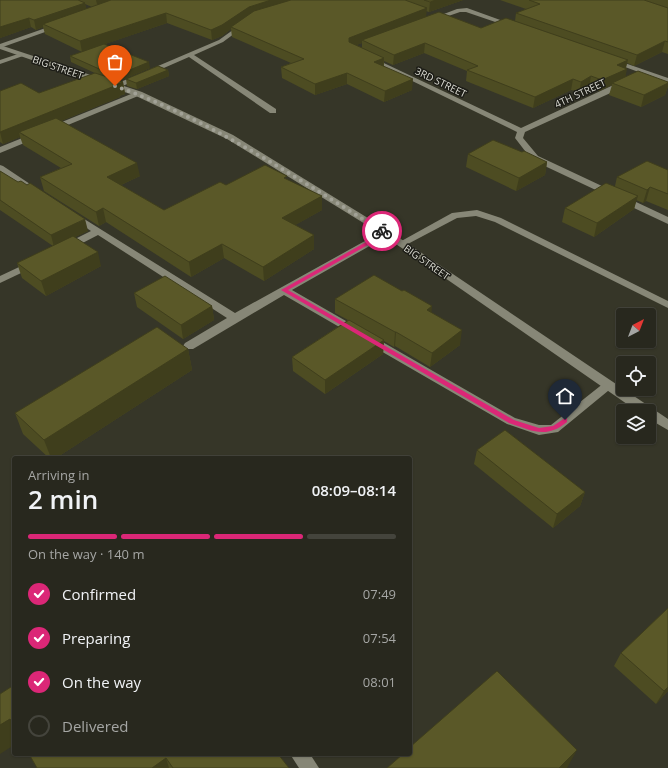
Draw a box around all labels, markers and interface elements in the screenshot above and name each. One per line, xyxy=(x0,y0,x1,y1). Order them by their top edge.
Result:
pin xyxy=(98,45,132,86)
icon: bag xyxy=(104,51,126,73)
street label: BIG STREET xyxy=(31,52,86,82)
street label: 3RD STREET xyxy=(413,64,469,101)
street label: 4TH STREET xyxy=(552,75,608,111)
courier xyxy=(362,211,402,251)
icon: bike xyxy=(371,220,393,242)
street label: BIG STREET xyxy=(401,241,453,283)
north arrow xyxy=(616,308,656,348)
map controls xyxy=(616,308,656,444)
button: locate xyxy=(616,356,656,396)
pin xyxy=(548,379,582,420)
icon: home xyxy=(554,385,576,407)
button: layers xyxy=(616,404,656,444)
text: Arriving in xyxy=(28,466,90,484)
text: 08:09–08:14 xyxy=(312,480,396,500)
text: 2 min xyxy=(28,481,98,517)
text: On the way · 140 m xyxy=(28,545,144,563)
icon: check xyxy=(28,583,50,605)
text: Confirmed xyxy=(62,584,136,604)
text: 07:49 xyxy=(363,585,396,603)
icon: check xyxy=(28,627,50,649)
text: Preparing xyxy=(62,628,130,648)
text: 07:54 xyxy=(363,629,396,647)
icon: check xyxy=(28,671,50,693)
text: On the way xyxy=(62,672,141,692)
text: 08:01 xyxy=(363,673,396,691)
text: Delivered xyxy=(62,716,129,736)

